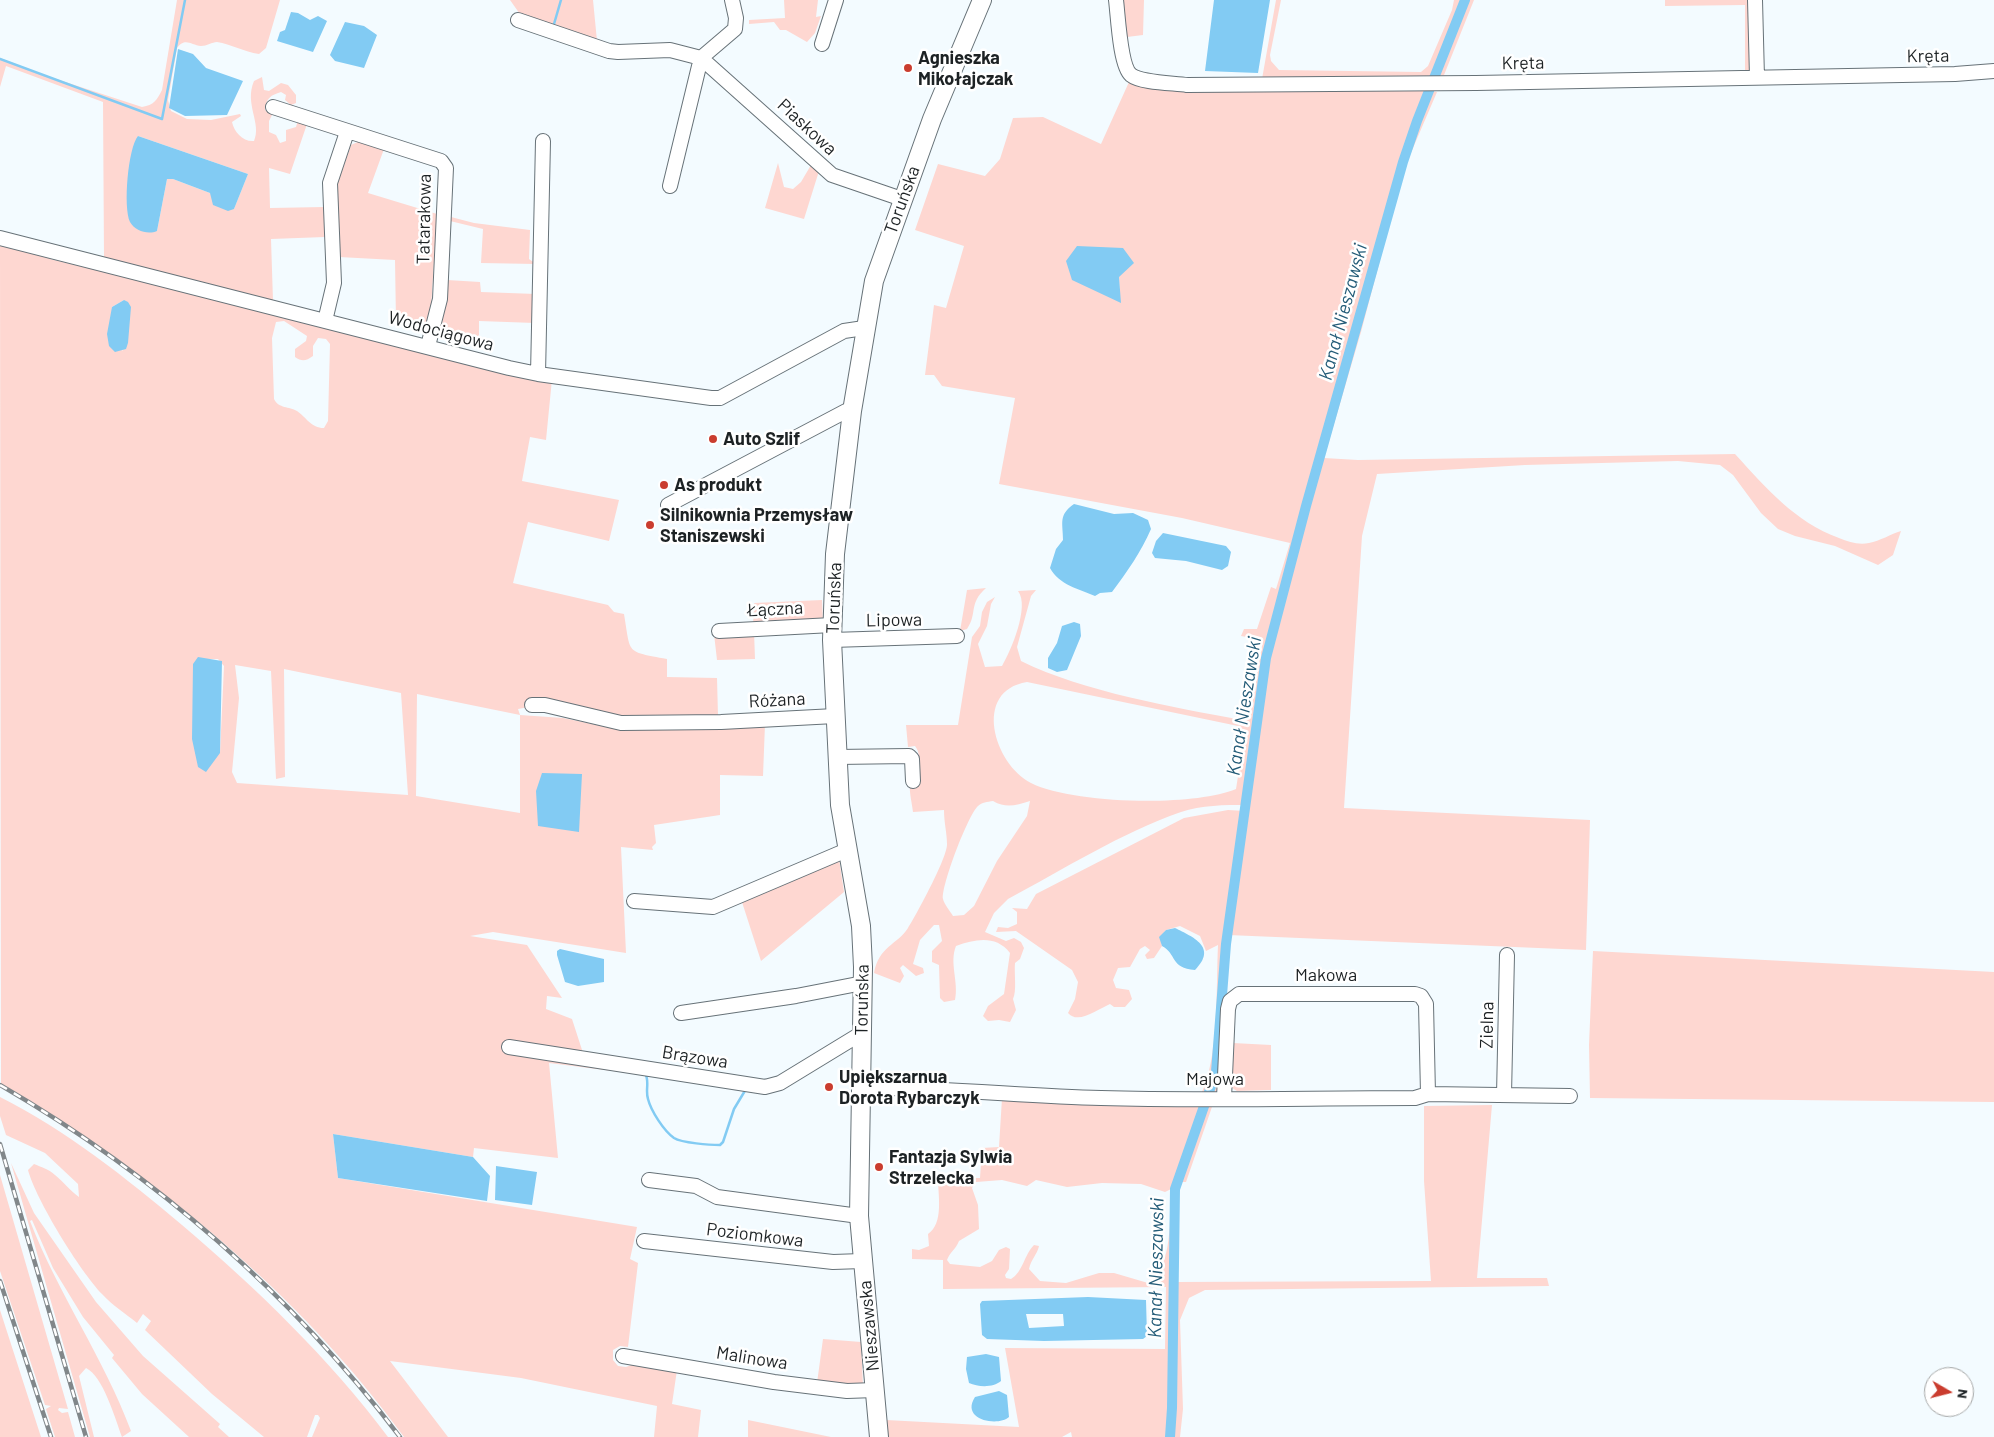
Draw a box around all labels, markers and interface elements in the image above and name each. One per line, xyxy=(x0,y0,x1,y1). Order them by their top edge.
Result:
street label: Kręta xyxy=(1906,45,1950,67)
place label: Agnieszka Mikołajczak xyxy=(918,47,1013,90)
street label: Kręta xyxy=(1501,52,1545,74)
marker: Agnieszka Mikołajczak xyxy=(902,62,914,74)
street label: Piaskowa xyxy=(773,94,841,160)
street label: Toruńska xyxy=(880,163,924,237)
street label: Tatarakowa xyxy=(412,173,436,265)
water label: Kanał Nieszawski xyxy=(1314,241,1372,383)
street label: Wodociągowa xyxy=(386,307,496,355)
place label: Auto Szlif xyxy=(723,428,800,450)
marker: Auto Szlif xyxy=(707,433,719,445)
place label: As produkt xyxy=(674,474,762,496)
marker: As produkt xyxy=(658,479,670,491)
place label: Silnikownia Przemysław Staniszewski xyxy=(660,504,853,546)
marker: Silnikownia Przemysław Staniszewski xyxy=(644,519,656,531)
street label: Toruńska xyxy=(822,562,846,634)
street label: Łączna xyxy=(746,597,804,621)
street label: Lipowa xyxy=(866,609,922,631)
water label: Kanał Nieszawski xyxy=(1222,635,1266,777)
street label: Różana xyxy=(748,688,806,712)
street label: Toruńska xyxy=(851,964,873,1036)
street label: Makowa xyxy=(1295,964,1357,986)
street label: Zielna xyxy=(1476,1001,1498,1049)
street label: Brązowa xyxy=(661,1041,729,1073)
place label: Upiększarnua Dorota Rybarczyk xyxy=(839,1066,980,1108)
street label: Majowa xyxy=(1186,1068,1244,1090)
marker: Upiększarnua Dorota Rybarczyk xyxy=(823,1081,835,1093)
place label: Fantazja Sylwia Strzelecka xyxy=(889,1146,1012,1188)
marker: Fantazja Sylwia Strzelecka xyxy=(873,1161,885,1173)
water label: Kanał Nieszawski xyxy=(1143,1198,1169,1338)
street label: Poziomkowa xyxy=(705,1218,805,1252)
street label: Nieszawska xyxy=(854,1280,884,1372)
street label: Malinowa xyxy=(715,1342,789,1374)
north arrow xyxy=(1924,1367,1974,1417)
text: N xyxy=(1954,1388,1972,1400)

